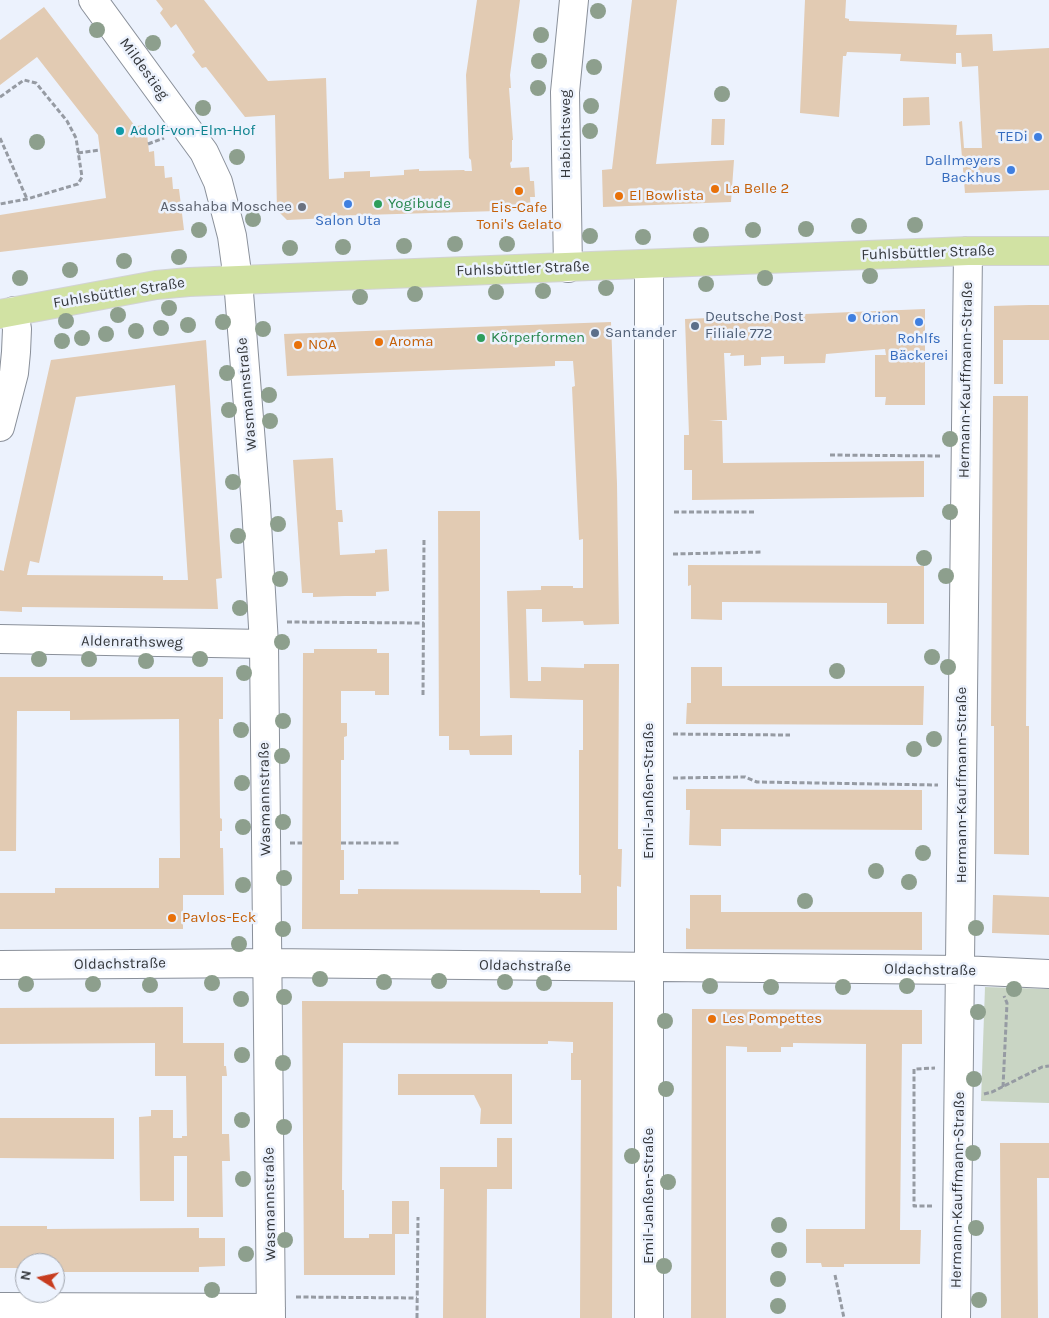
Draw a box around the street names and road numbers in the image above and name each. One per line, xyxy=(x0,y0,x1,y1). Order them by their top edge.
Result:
street label: Mildestieg xyxy=(116,35,172,103)
street label: Habichtsweg xyxy=(557,90,575,178)
street label: Fuhlsbüttler Straße xyxy=(861,242,995,264)
street label: Fuhlsbüttler Straße xyxy=(456,258,590,280)
street label: Fuhlsbüttler Straße xyxy=(52,274,186,312)
street label: Hermann-Kauffmann-Straße xyxy=(955,282,977,478)
street label: Wasmannstraße xyxy=(233,337,261,451)
street label: Aldenrathsweg xyxy=(81,632,183,652)
street label: Hermann-Kauffmann-Straße xyxy=(953,687,971,883)
street label: Emil-Janßen-Straße xyxy=(640,723,658,859)
street label: Wasmannstraße xyxy=(255,742,275,856)
street label: Oldachstraße xyxy=(74,954,166,974)
street label: Oldachstraße xyxy=(479,956,571,976)
street label: Oldachstraße xyxy=(884,960,976,980)
street label: Hermann-Kauffmann-Straße xyxy=(947,1092,969,1288)
street label: Emil-Janßen-Straße xyxy=(640,1128,658,1264)
street label: Wasmannstraße xyxy=(260,1147,280,1261)

